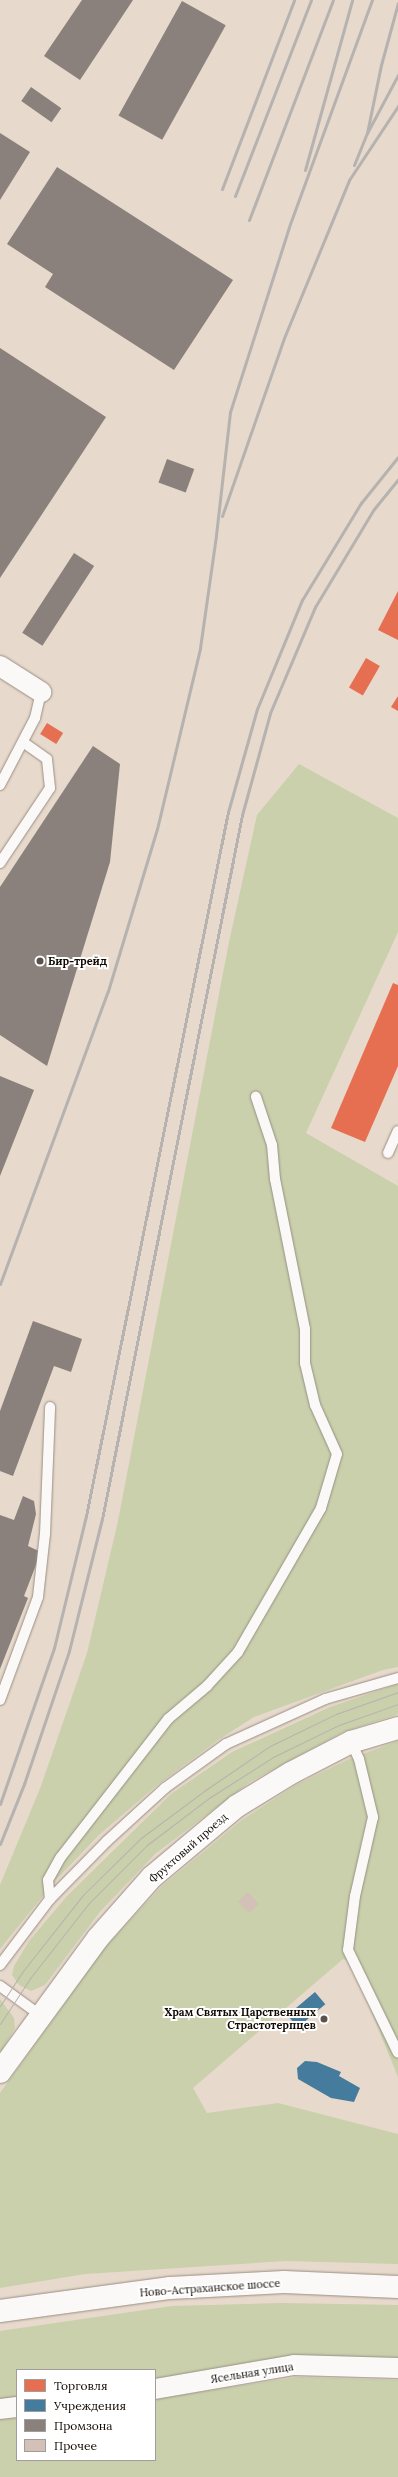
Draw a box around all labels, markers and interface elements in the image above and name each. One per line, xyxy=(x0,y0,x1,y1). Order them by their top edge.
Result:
place label: Бир-трейд xyxy=(48,954,107,968)
marker: Бир-трейд xyxy=(35,956,45,966)
street label: Фруктовый проезд xyxy=(146,1810,230,1886)
place label: Храм Святых Царственных Страстотерпцев xyxy=(165,2006,316,2032)
marker: Храм Святых Царственных Страстотерпцев xyxy=(319,2014,329,2024)
street label: Ново-Астраханское шоссе xyxy=(139,2276,281,2300)
street label: Ясельная улица xyxy=(209,2360,295,2386)
legend xyxy=(16,2369,156,2461)
text: Торговля xyxy=(54,2378,107,2393)
text: Учреждения xyxy=(54,2398,126,2413)
text: Промзона xyxy=(54,2418,112,2433)
text: Прочее xyxy=(54,2438,97,2453)

